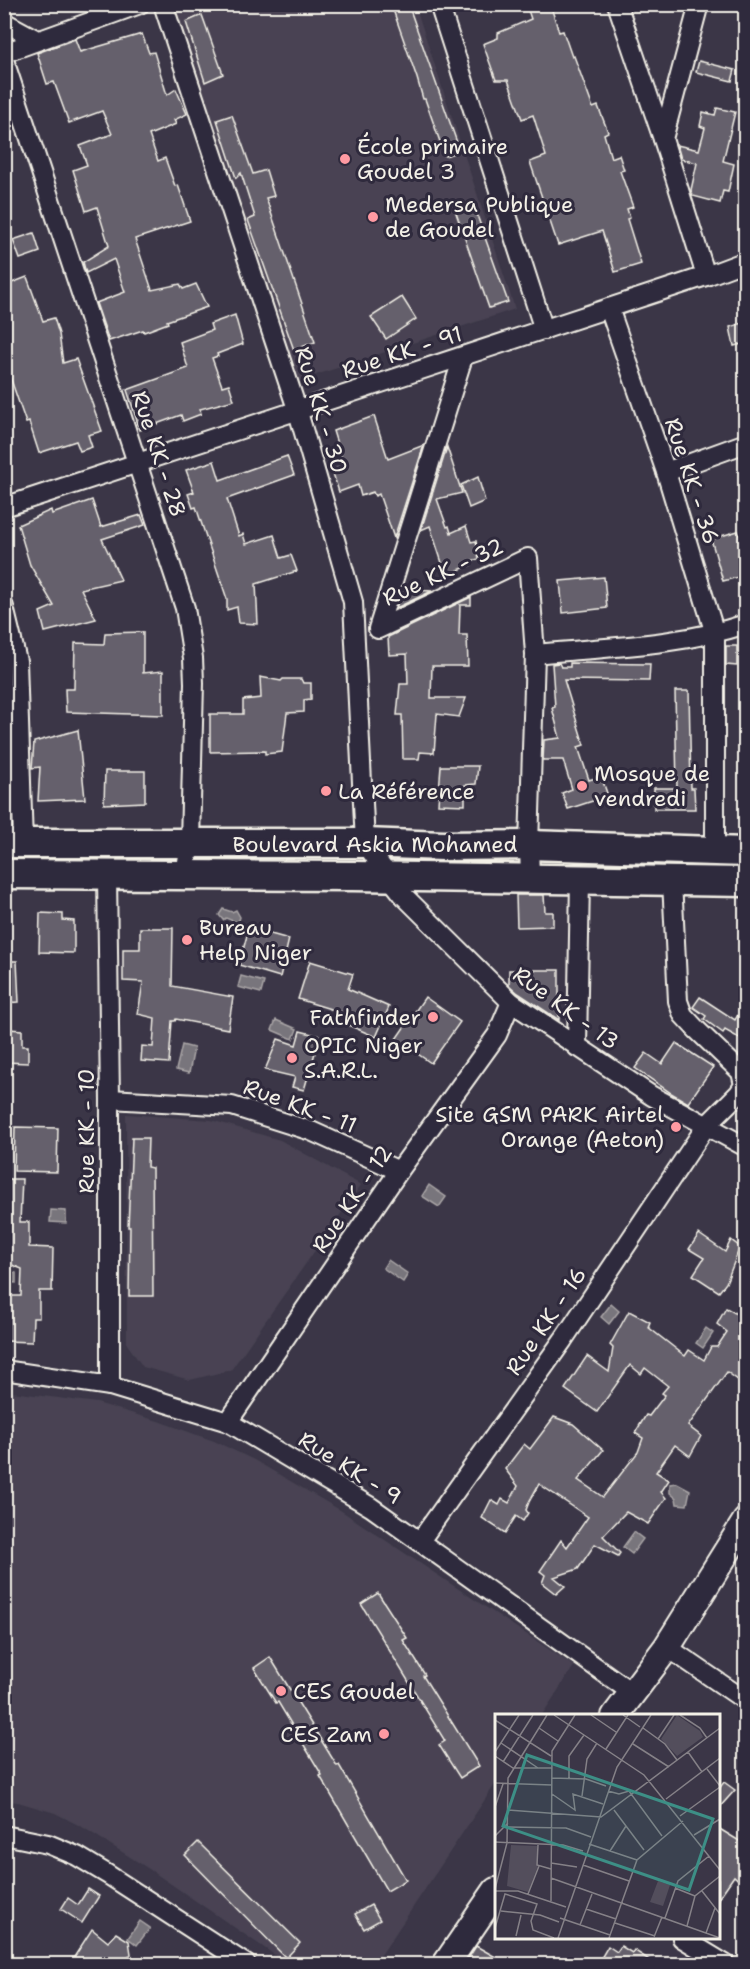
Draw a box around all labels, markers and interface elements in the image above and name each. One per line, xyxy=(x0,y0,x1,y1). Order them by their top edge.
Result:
place label: École primaire Goudel 3 xyxy=(357,132,508,186)
marker: École primaire Goudel 3 xyxy=(338,152,352,166)
place label: Medersa Publique de Goudel xyxy=(385,190,573,244)
marker: Medersa Publique de Goudel xyxy=(366,210,380,224)
street label: Rue KK - 91 xyxy=(338,319,466,385)
street label: Rue KK - 30 xyxy=(288,343,354,477)
street label: Rue KK - 28 xyxy=(125,387,193,521)
street label: Rue KK - 36 xyxy=(658,414,726,548)
street label: Rue KK - 32 xyxy=(378,531,508,613)
place label: Mosque de vendredi xyxy=(594,759,710,813)
place label: La Référence xyxy=(338,777,475,806)
marker: Mosque de vendredi xyxy=(575,779,589,793)
marker: La Référence xyxy=(319,784,333,798)
street label: Boulevard Askia Mohamed xyxy=(232,830,518,859)
place label: Bureau Help Niger xyxy=(199,913,312,967)
marker: Bureau Help Niger xyxy=(180,933,194,947)
street label: Rue KK - 13 xyxy=(507,960,625,1056)
place label: Fathfinder xyxy=(310,1003,421,1032)
marker: Fathfinder xyxy=(426,1010,440,1024)
place label: OPIC Niger S.A.R.L. xyxy=(304,1031,423,1085)
marker: OPIC Niger S.A.R.L. xyxy=(285,1051,299,1065)
street label: Rue KK - 10 xyxy=(72,1069,101,1193)
street label: Rue KK - 11 xyxy=(239,1072,361,1140)
place label: Site GSM PARK Airtel Orange (Aeton) xyxy=(435,1100,664,1154)
marker: Site GSM PARK Airtel Orange (Aeton) xyxy=(669,1120,683,1134)
street label: Rue KK - 12 xyxy=(305,1139,399,1259)
street label: Rue KK - 16 xyxy=(499,1261,593,1381)
street label: Rue KK - 9 xyxy=(293,1425,407,1511)
place label: CES Goudel xyxy=(293,1677,415,1706)
marker: CES Goudel xyxy=(274,1684,288,1698)
inset map xyxy=(495,1714,720,1939)
place label: CES Zam xyxy=(280,1720,372,1749)
marker: CES Zam xyxy=(377,1727,391,1741)

